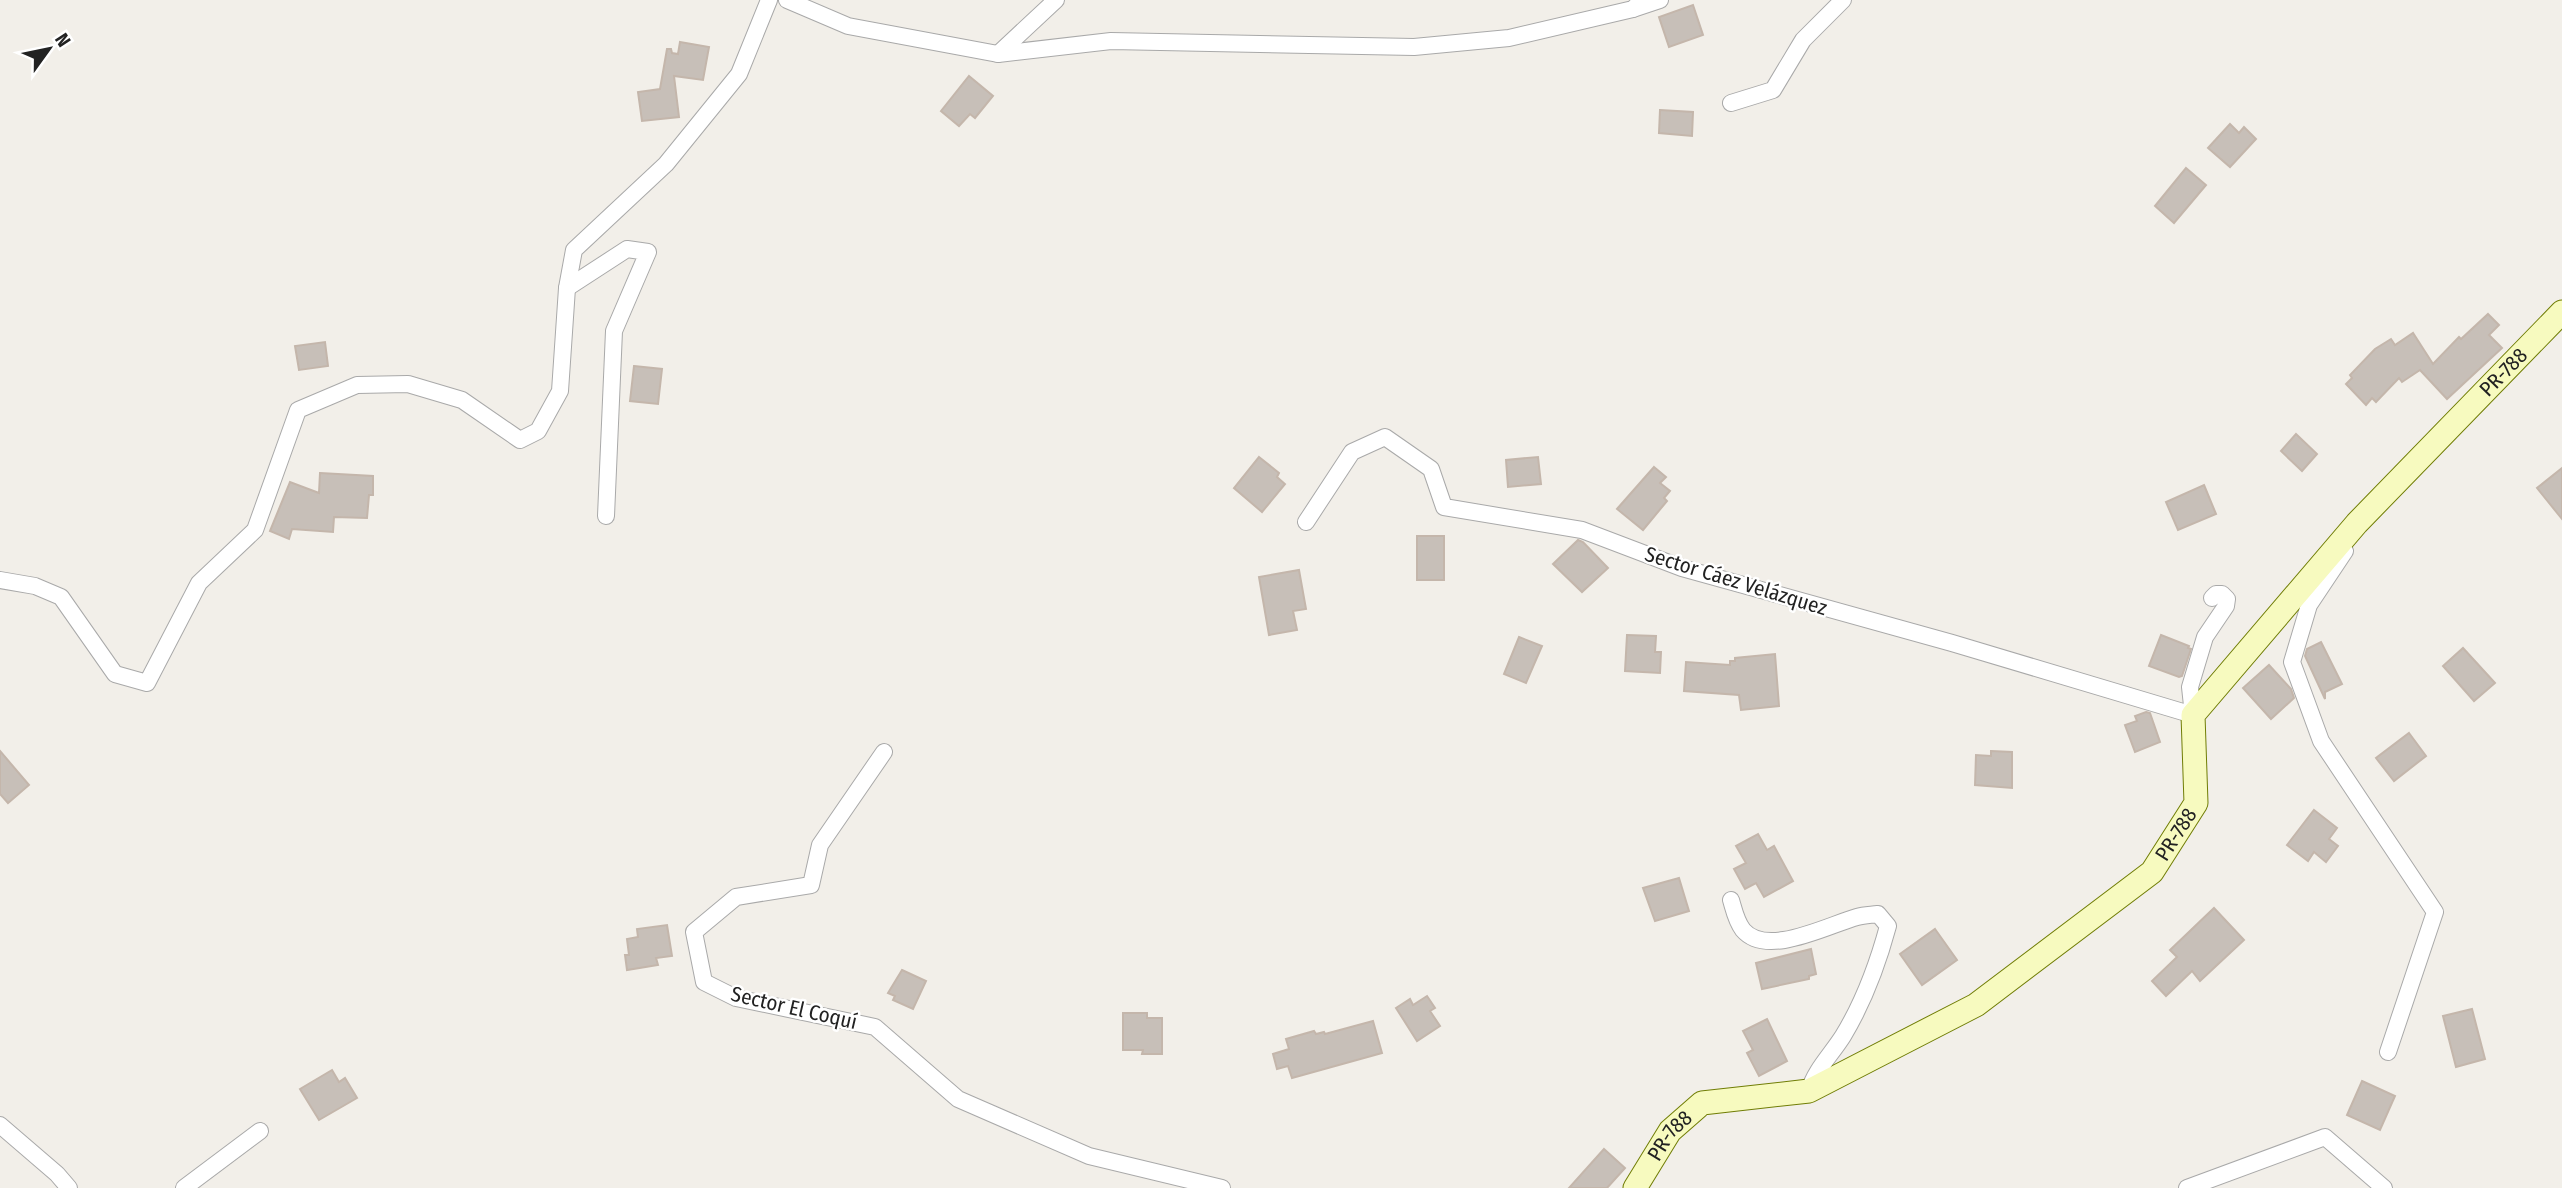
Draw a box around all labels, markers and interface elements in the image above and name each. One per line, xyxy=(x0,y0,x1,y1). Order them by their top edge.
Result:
north arrow xyxy=(14,14,84,84)
text: N xyxy=(50,29,76,51)
street label: PR-788 xyxy=(2474,343,2533,402)
street label: Sector Cáez Velázquez xyxy=(1642,541,1830,621)
street label: PR-788 xyxy=(2149,803,2202,866)
street label: Sector El Coquí xyxy=(728,981,860,1035)
street label: PR-788 xyxy=(1642,1105,1697,1166)

